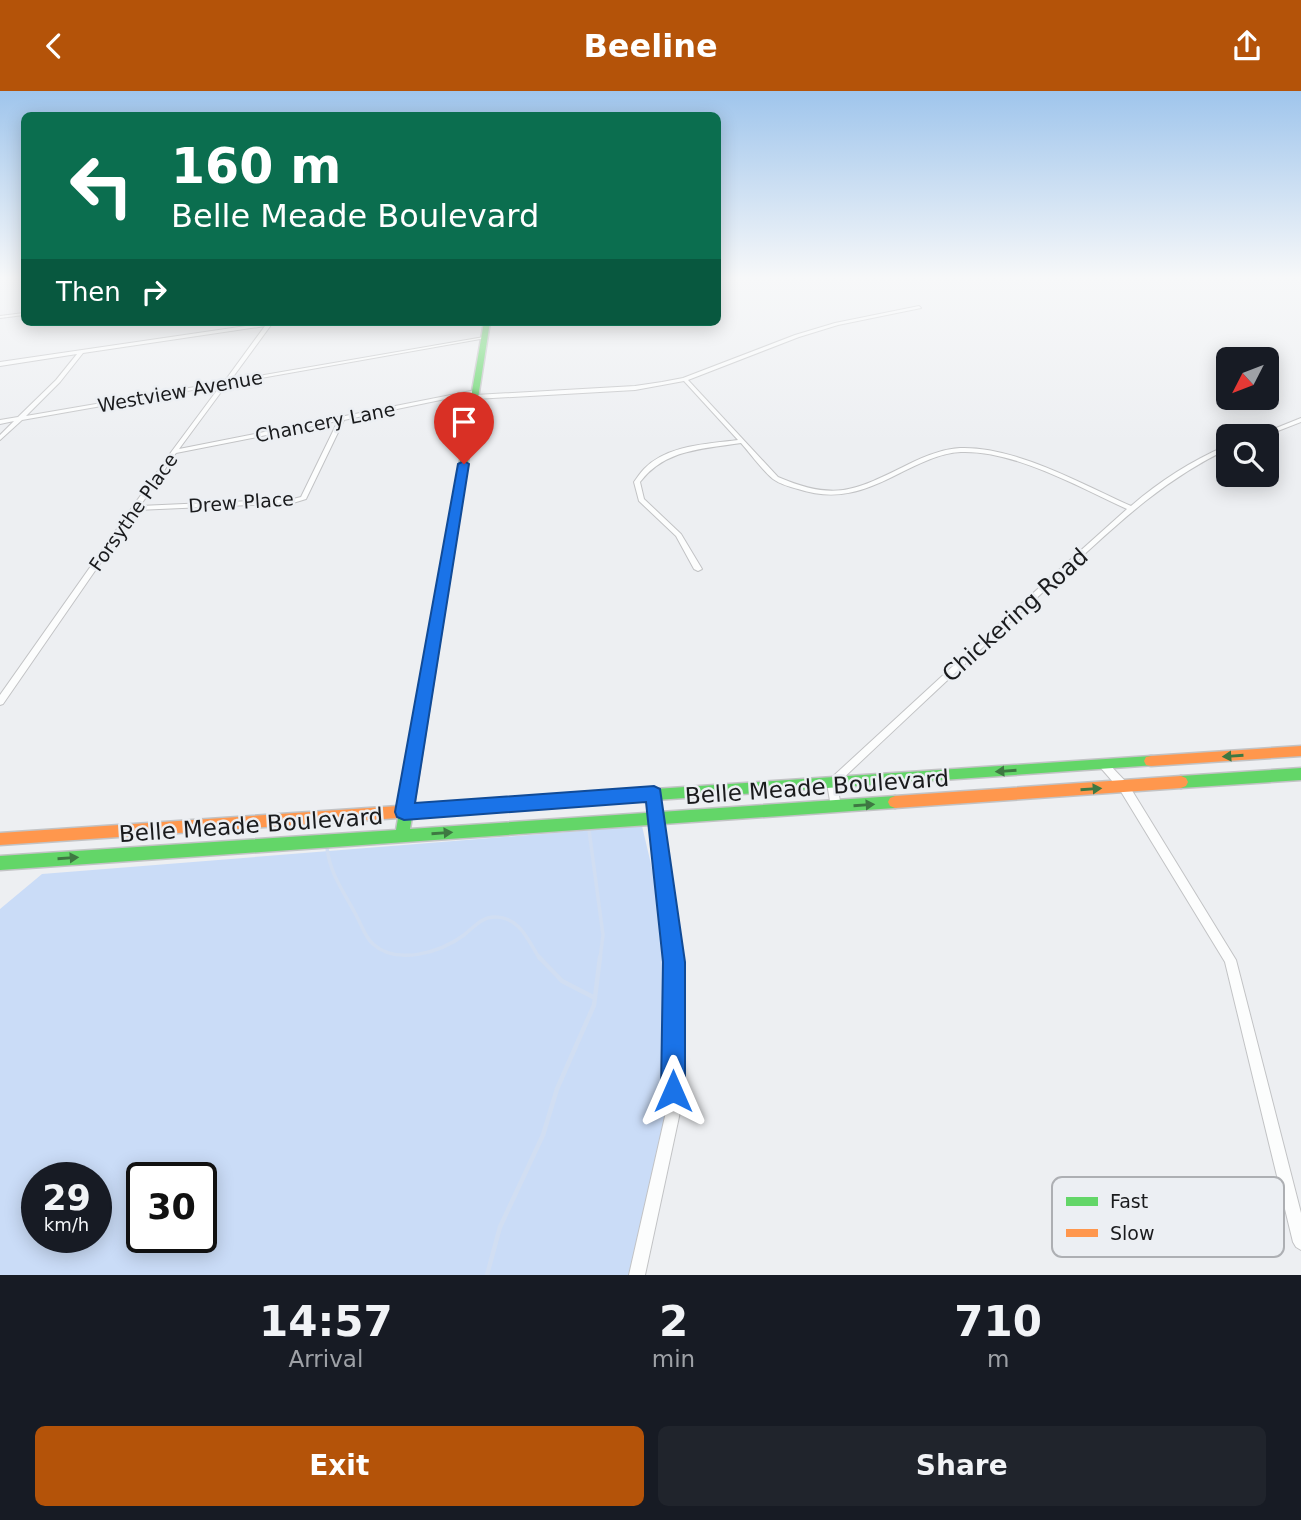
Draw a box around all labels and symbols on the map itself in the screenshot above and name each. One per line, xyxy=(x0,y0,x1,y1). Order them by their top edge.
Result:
north arrow xyxy=(1216,347,1279,409)
street label: Westview Avenue xyxy=(96,366,264,416)
pin xyxy=(434,392,494,464)
street label: Chancery Lane xyxy=(253,398,397,446)
street label: Forsythe Place xyxy=(84,449,182,575)
street label: Drew Place xyxy=(187,487,295,517)
street label: Chickering Road xyxy=(937,543,1093,687)
one-way arrow xyxy=(1222,751,1244,762)
street label: Belle Meade Boulevard xyxy=(684,765,950,809)
one-way arrow xyxy=(995,766,1017,777)
one-way arrow xyxy=(1081,783,1103,794)
one-way arrow xyxy=(854,799,876,810)
street label: Belle Meade Boulevard xyxy=(118,803,384,847)
one-way arrow xyxy=(431,827,453,838)
one-way arrow xyxy=(57,852,79,863)
position arrow xyxy=(636,1054,710,1128)
speed limit sign: 30 xyxy=(126,1162,217,1253)
legend xyxy=(1052,1177,1284,1257)
text: Fast xyxy=(1110,1190,1148,1212)
text: Slow xyxy=(1110,1222,1155,1244)

